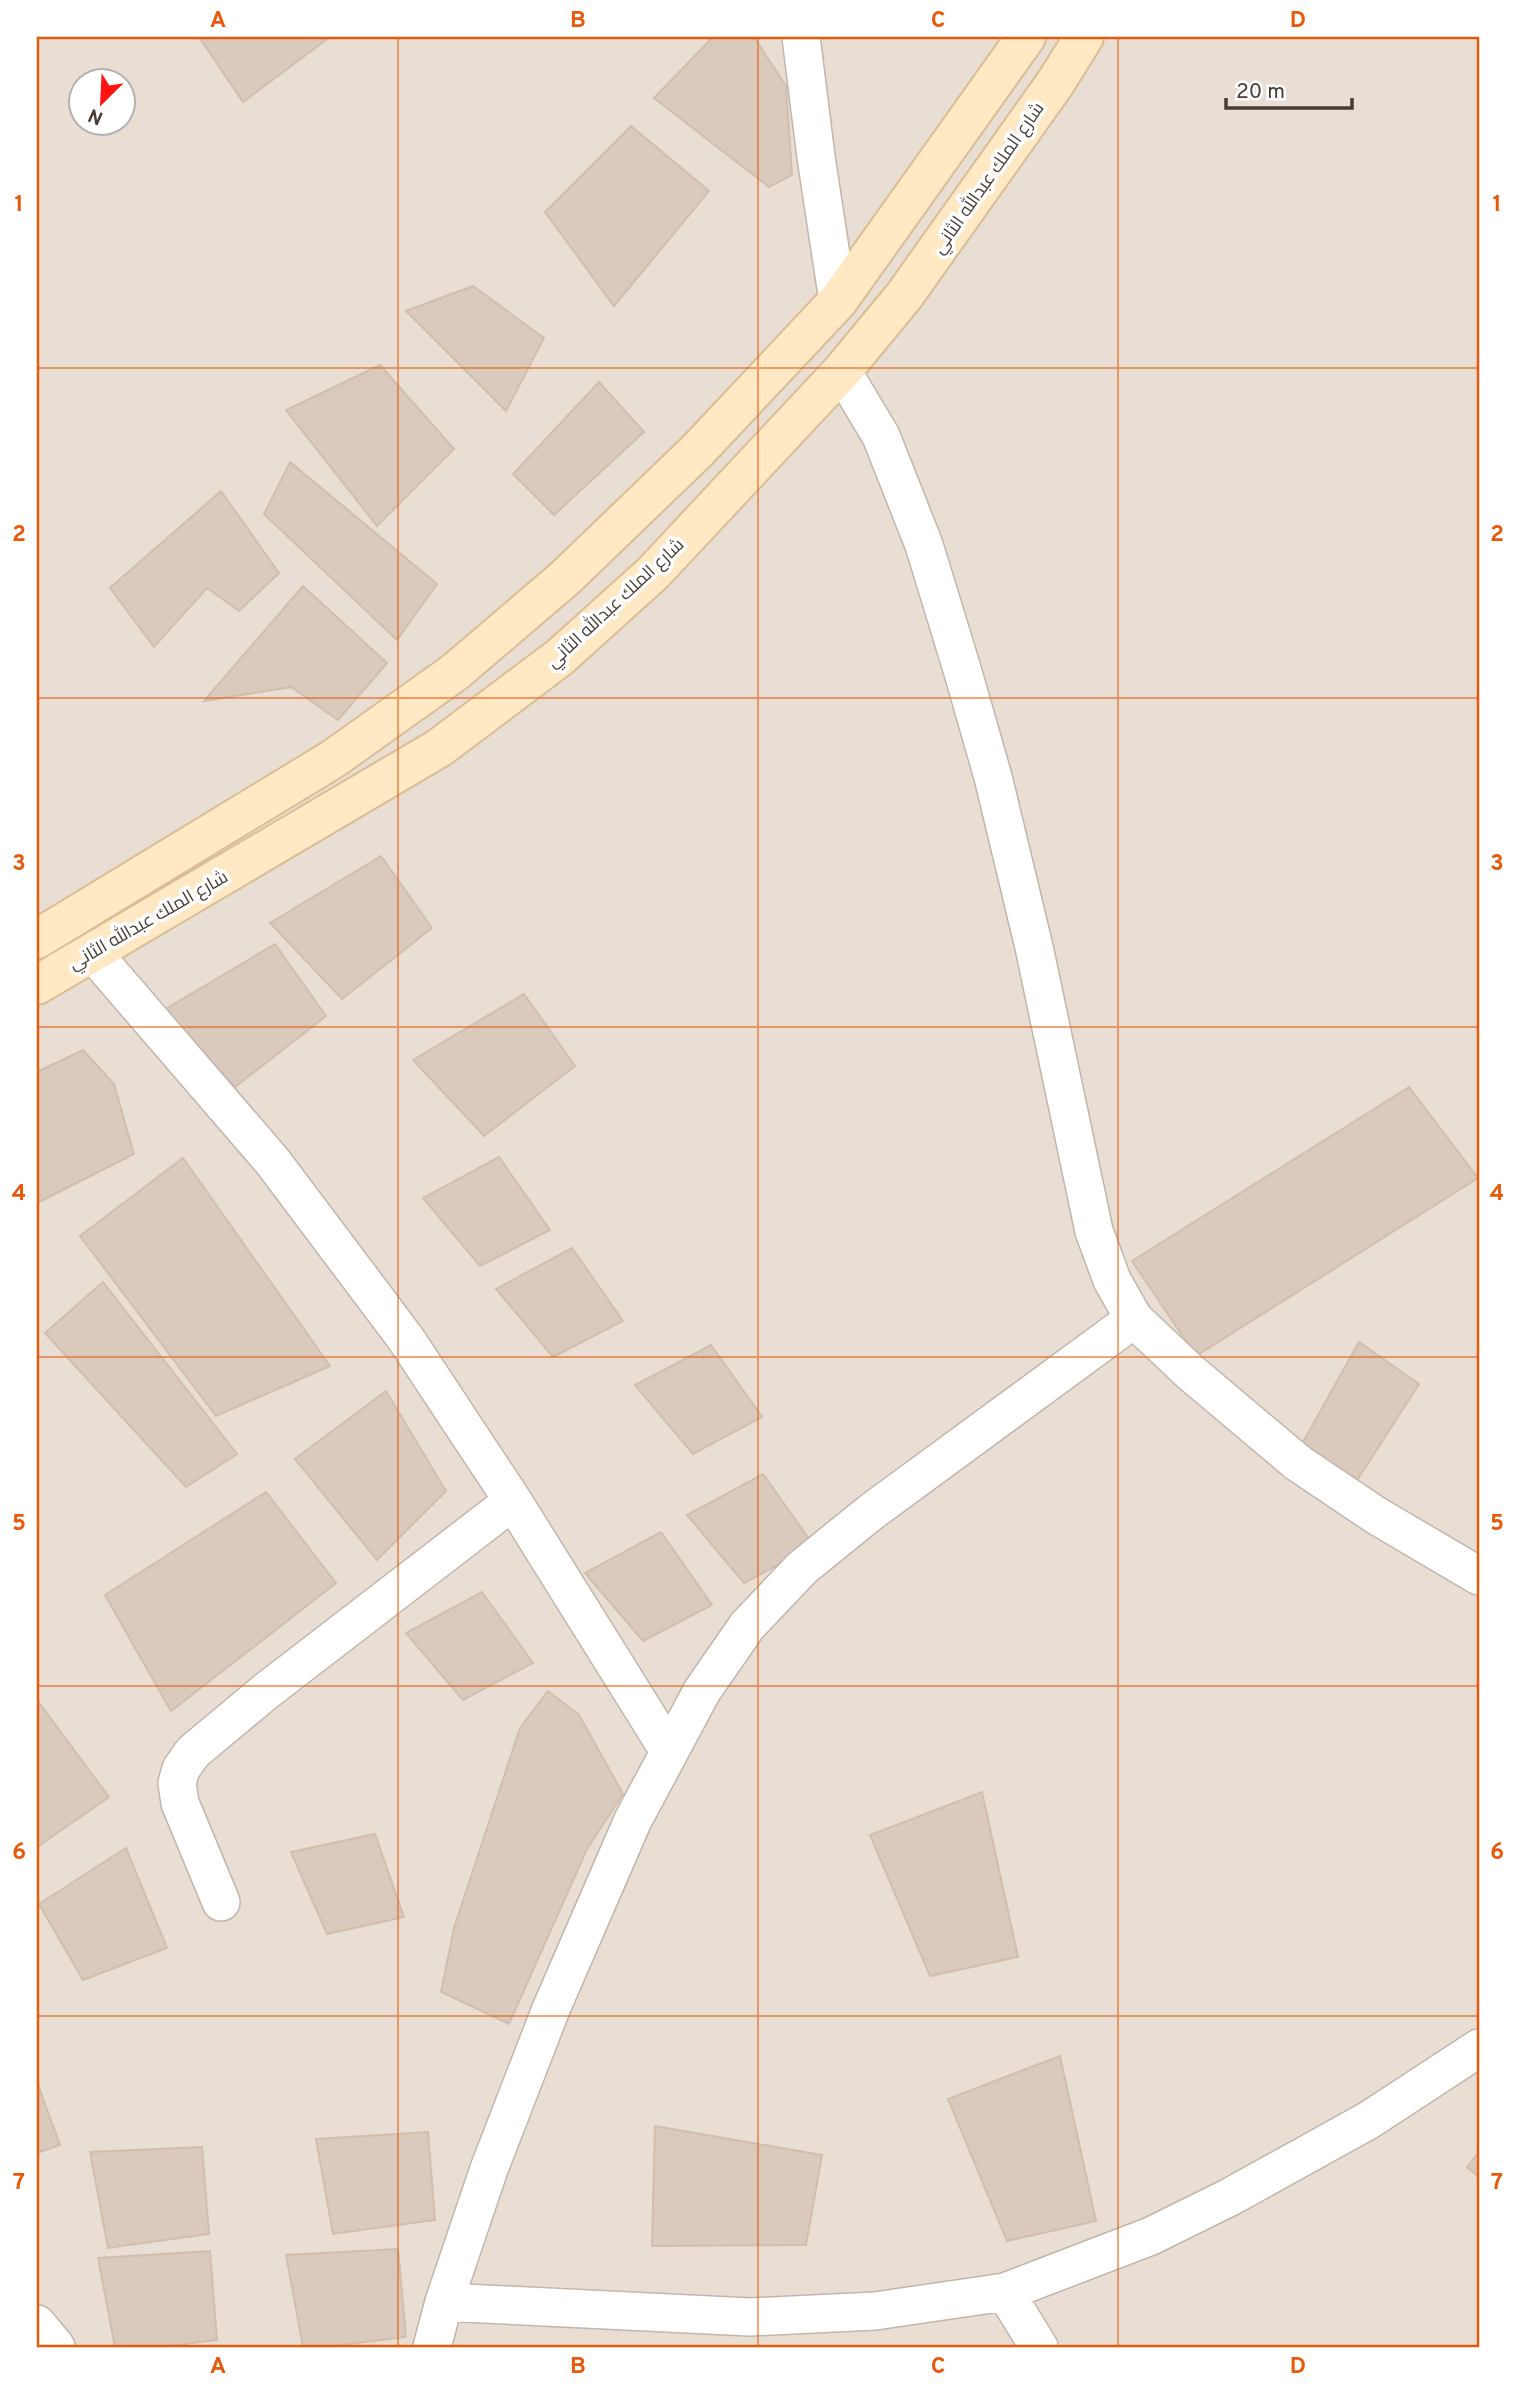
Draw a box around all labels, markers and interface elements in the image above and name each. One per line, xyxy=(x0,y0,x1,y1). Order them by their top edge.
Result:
text: A xyxy=(210,7,226,36)
text: B xyxy=(570,7,586,36)
text: C xyxy=(931,7,945,36)
text: D xyxy=(1290,7,1306,36)
north arrow xyxy=(66,66,136,136)
scale bar xyxy=(1226,66,1352,110)
text: 20 m xyxy=(1236,79,1285,106)
street label: شارع الملك عبدالله الثاني xyxy=(926,97,1051,260)
text: N xyxy=(85,102,107,129)
text: 1 xyxy=(14,191,24,220)
text: 1 xyxy=(1492,191,1502,220)
text: 2 xyxy=(12,521,26,550)
text: 2 xyxy=(1490,521,1504,550)
street label: شارع الملك عبدالله الثاني xyxy=(541,533,690,675)
text: 3 xyxy=(12,850,26,879)
text: 3 xyxy=(1490,850,1504,879)
street label: شارع الملك عبدالله الثاني xyxy=(64,865,233,977)
text: 4 xyxy=(12,1180,26,1209)
text: 4 xyxy=(1490,1180,1504,1209)
text: 5 xyxy=(12,1510,26,1539)
text: 5 xyxy=(1490,1510,1504,1539)
text: 6 xyxy=(12,1839,26,1868)
text: 6 xyxy=(1490,1839,1504,1868)
text: 7 xyxy=(13,2169,25,2198)
text: 7 xyxy=(1491,2169,1503,2198)
text: A xyxy=(210,2353,226,2382)
text: B xyxy=(570,2353,586,2382)
text: C xyxy=(931,2353,945,2382)
text: D xyxy=(1290,2353,1306,2382)

